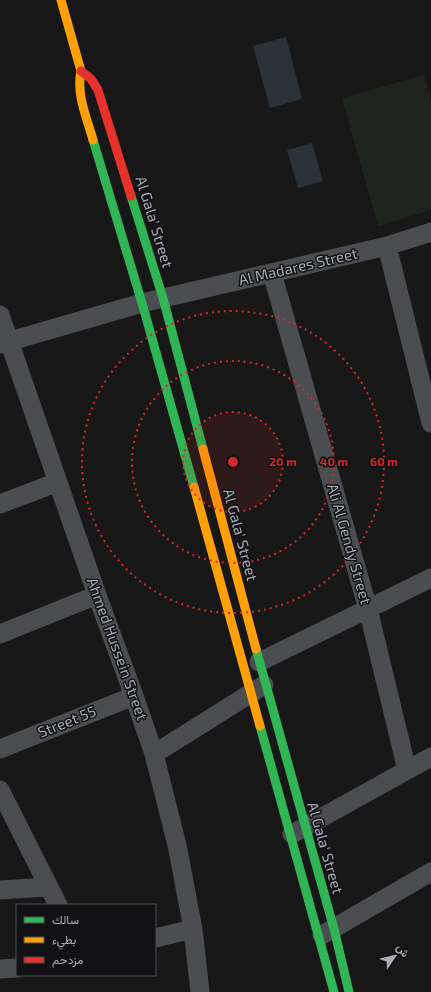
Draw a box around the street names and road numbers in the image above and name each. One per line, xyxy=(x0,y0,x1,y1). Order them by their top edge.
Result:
street label: Al Gala' Street xyxy=(132,174,178,270)
street label: Al Madares Street xyxy=(237,244,359,288)
street label: Ali Al Gendy Street xyxy=(324,481,376,606)
street label: Al Gala' Street xyxy=(220,487,262,583)
street label: Ahmed Hussein Street xyxy=(84,575,152,723)
street label: Street 55 xyxy=(35,701,98,741)
street label: Al Gala' Street xyxy=(304,800,348,896)

